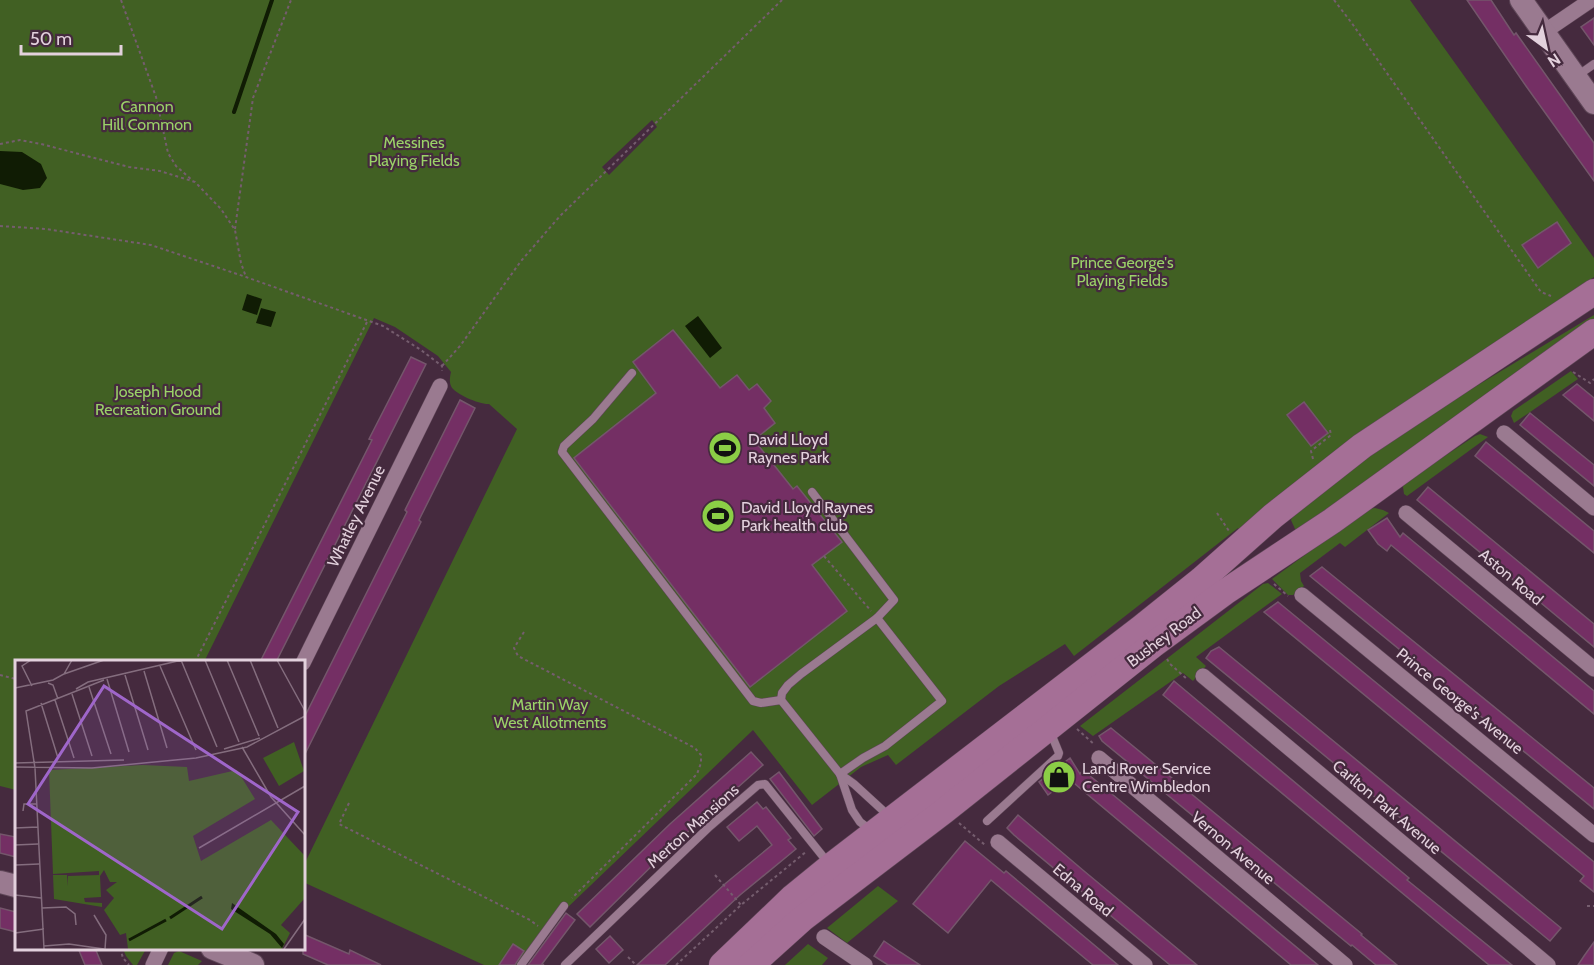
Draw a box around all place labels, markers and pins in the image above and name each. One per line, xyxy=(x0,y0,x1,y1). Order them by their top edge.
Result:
sports icon: David Lloyd Raynes Park xyxy=(707,430,743,466)
place label: David Lloyd Raynes Park xyxy=(748,430,830,467)
sports icon: David Lloyd Raynes Park health club xyxy=(700,498,736,534)
place label: David Lloyd Raynes Park health club xyxy=(741,498,874,535)
shop icon: Land Rover Service Centre Wimbledon xyxy=(1041,759,1077,795)
place label: Land Rover Service Centre Wimbledon xyxy=(1082,759,1211,796)

